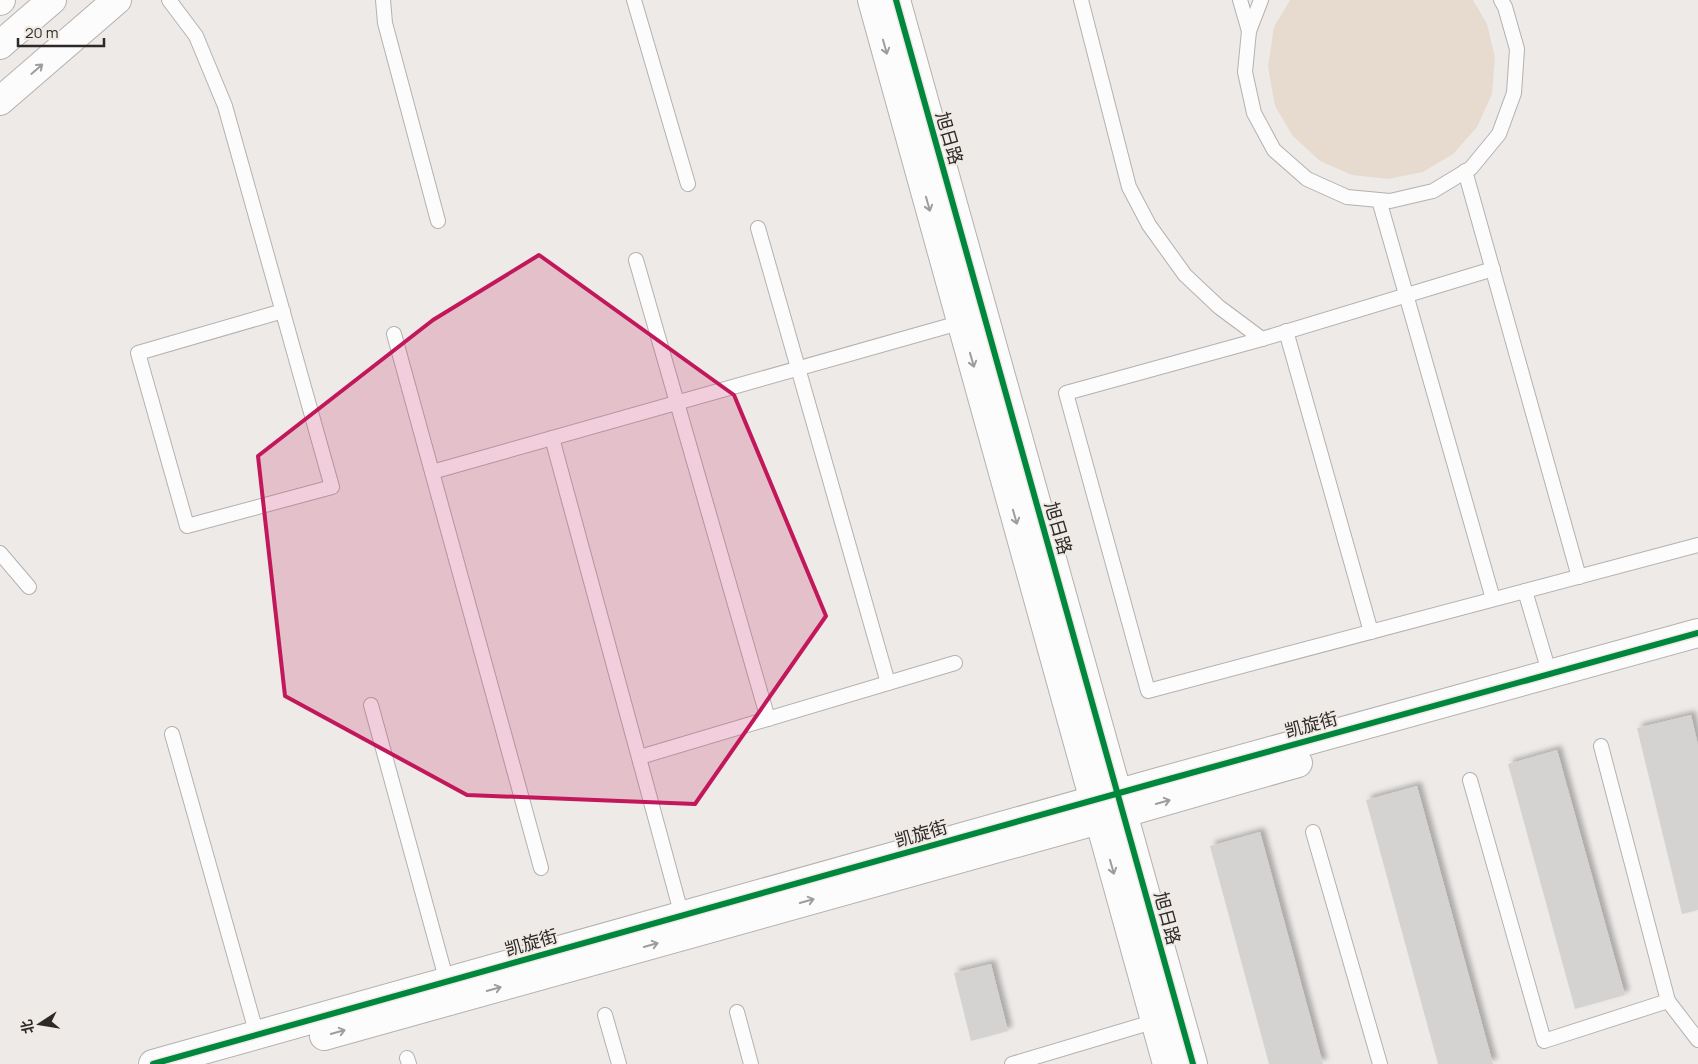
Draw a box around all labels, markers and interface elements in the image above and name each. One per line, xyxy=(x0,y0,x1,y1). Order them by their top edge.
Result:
scale bar xyxy=(18,15,104,47)
text: 20 m xyxy=(25,22,58,43)
one-way arrow xyxy=(881,39,890,55)
one-way arrow xyxy=(30,64,43,75)
street label: 旭日路 xyxy=(931,109,969,167)
one-way arrow xyxy=(924,195,934,211)
one-way arrow xyxy=(967,352,977,368)
street label: 旭日路 xyxy=(1040,499,1078,557)
one-way arrow xyxy=(1011,508,1021,524)
street label: 凯旋街 xyxy=(1282,705,1340,743)
one-way arrow xyxy=(1155,796,1171,806)
street label: 凯旋街 xyxy=(892,814,950,852)
one-way arrow xyxy=(1108,859,1118,875)
street label: 旭日路 xyxy=(1149,889,1187,947)
one-way arrow xyxy=(799,896,815,906)
street label: 凯旋街 xyxy=(502,923,560,961)
one-way arrow xyxy=(642,940,658,949)
one-way arrow xyxy=(486,983,502,993)
north arrow xyxy=(15,999,65,1049)
text: 北 xyxy=(16,1018,38,1036)
one-way arrow xyxy=(329,1027,345,1036)

